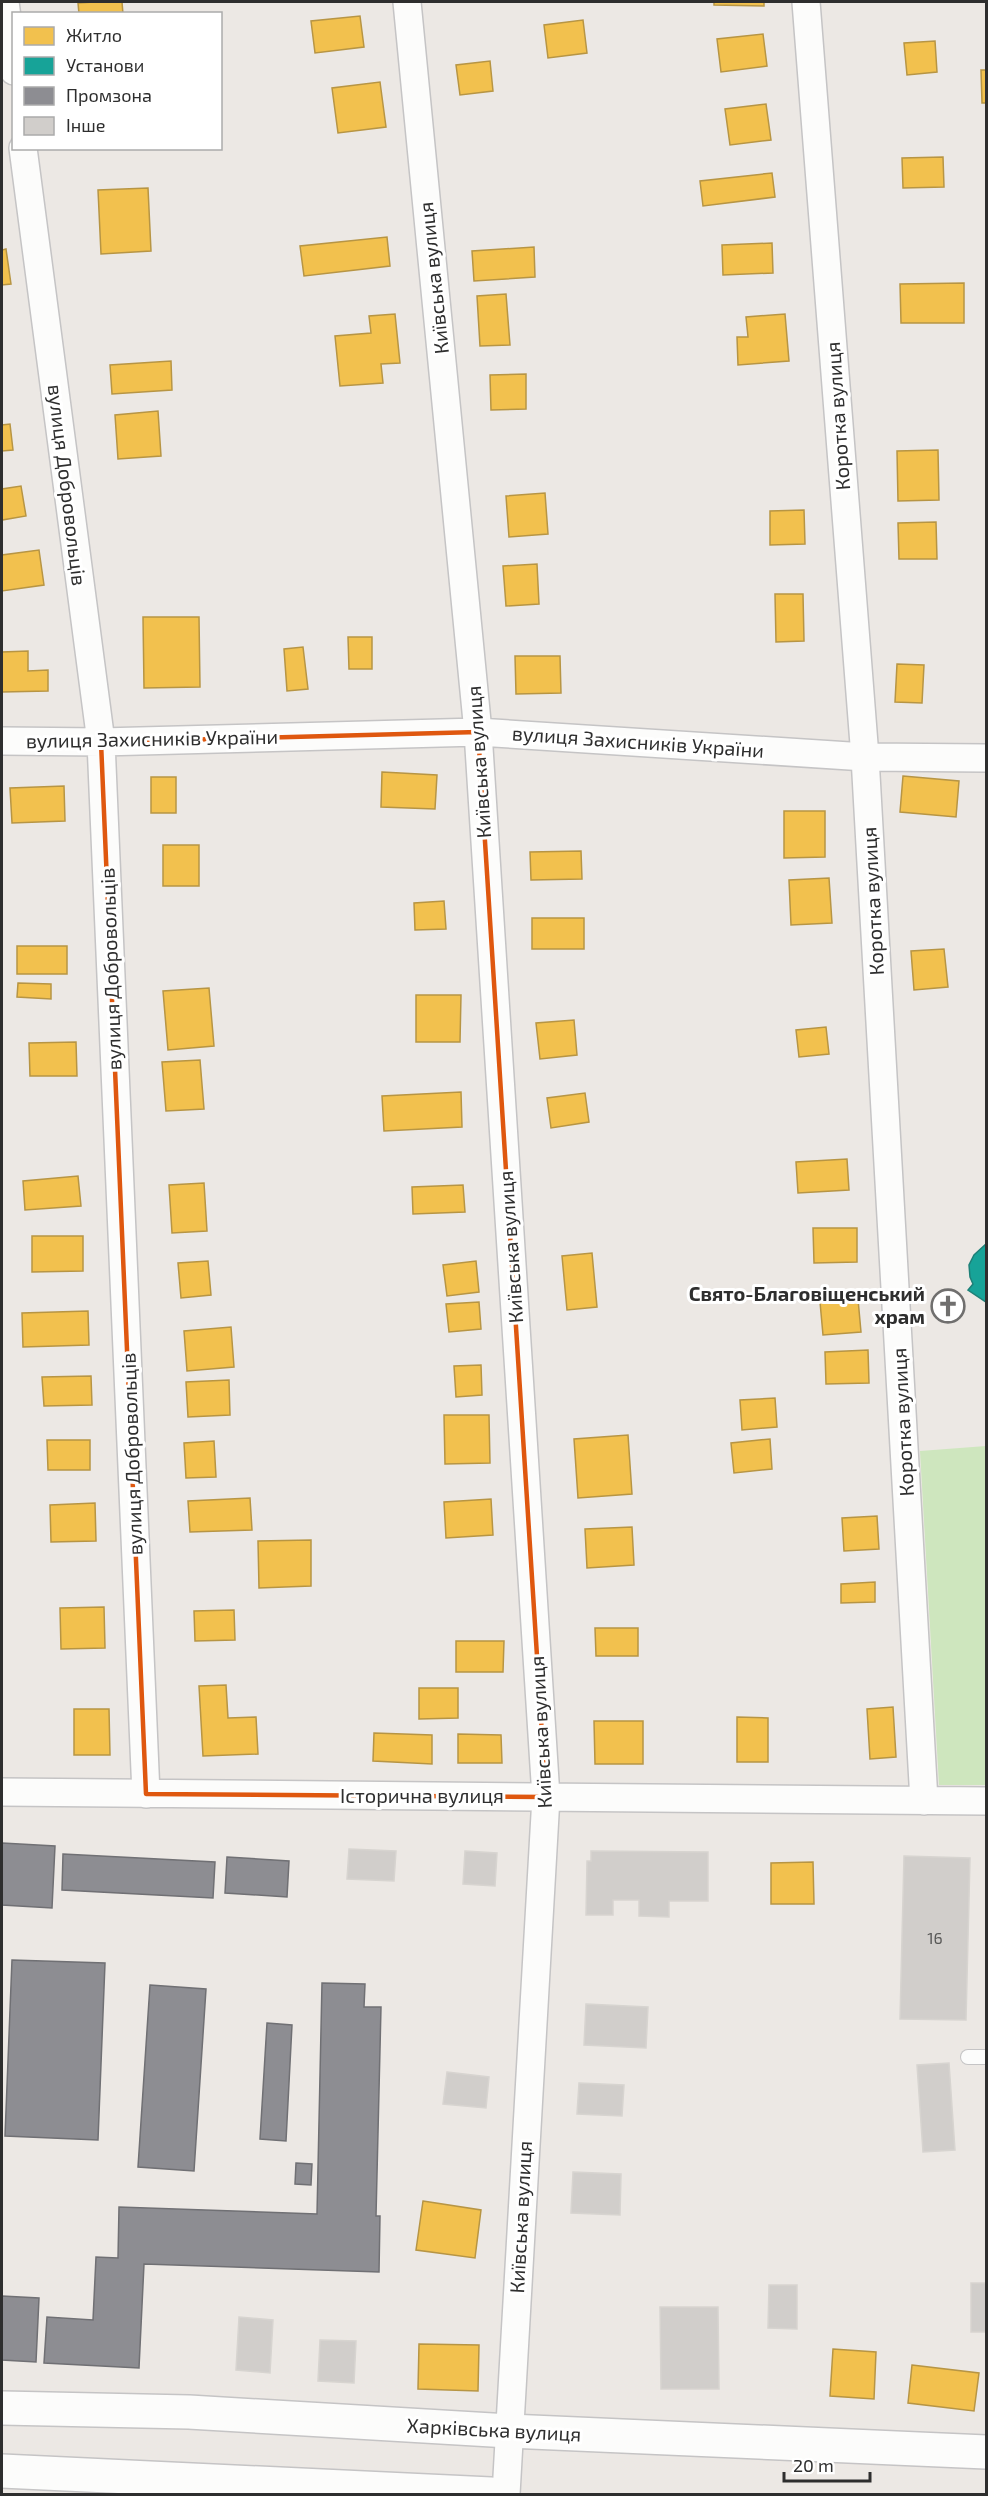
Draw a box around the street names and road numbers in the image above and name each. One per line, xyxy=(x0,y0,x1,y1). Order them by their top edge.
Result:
street label: Київська вулиця xyxy=(413,201,454,355)
street label: Коротка вулиця xyxy=(820,341,855,491)
street label: вулиця Добровольців xyxy=(43,383,92,587)
street label: Київська вулиця xyxy=(461,685,496,839)
street label: вулиця Захисників України xyxy=(511,720,765,763)
street label: вулиця Захисників України xyxy=(26,724,278,753)
street label: Коротка вулиця xyxy=(856,826,889,976)
street label: вулиця Добровольців xyxy=(94,867,127,1071)
street label: Київська вулиця xyxy=(493,1170,528,1324)
street label: Коротка вулиця xyxy=(886,1347,919,1497)
street label: вулиця Добровольців xyxy=(115,1352,148,1556)
street label: Київська вулиця xyxy=(524,1655,557,1809)
street label: Історична вулиця xyxy=(340,1783,504,1808)
street label: Київська вулиця xyxy=(504,2140,537,2294)
street label: Харківська вулиця xyxy=(406,2412,582,2447)

